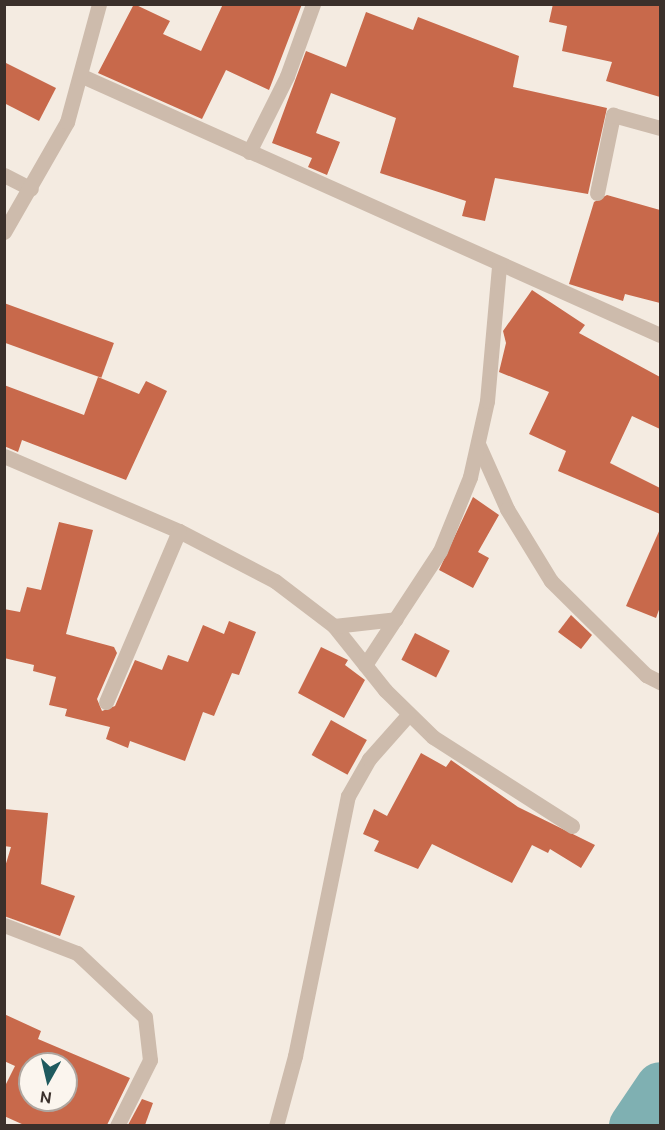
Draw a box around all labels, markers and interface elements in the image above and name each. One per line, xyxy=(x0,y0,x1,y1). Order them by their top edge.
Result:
north arrow xyxy=(18,1052,78,1112)
text: N xyxy=(39,1088,53,1108)

